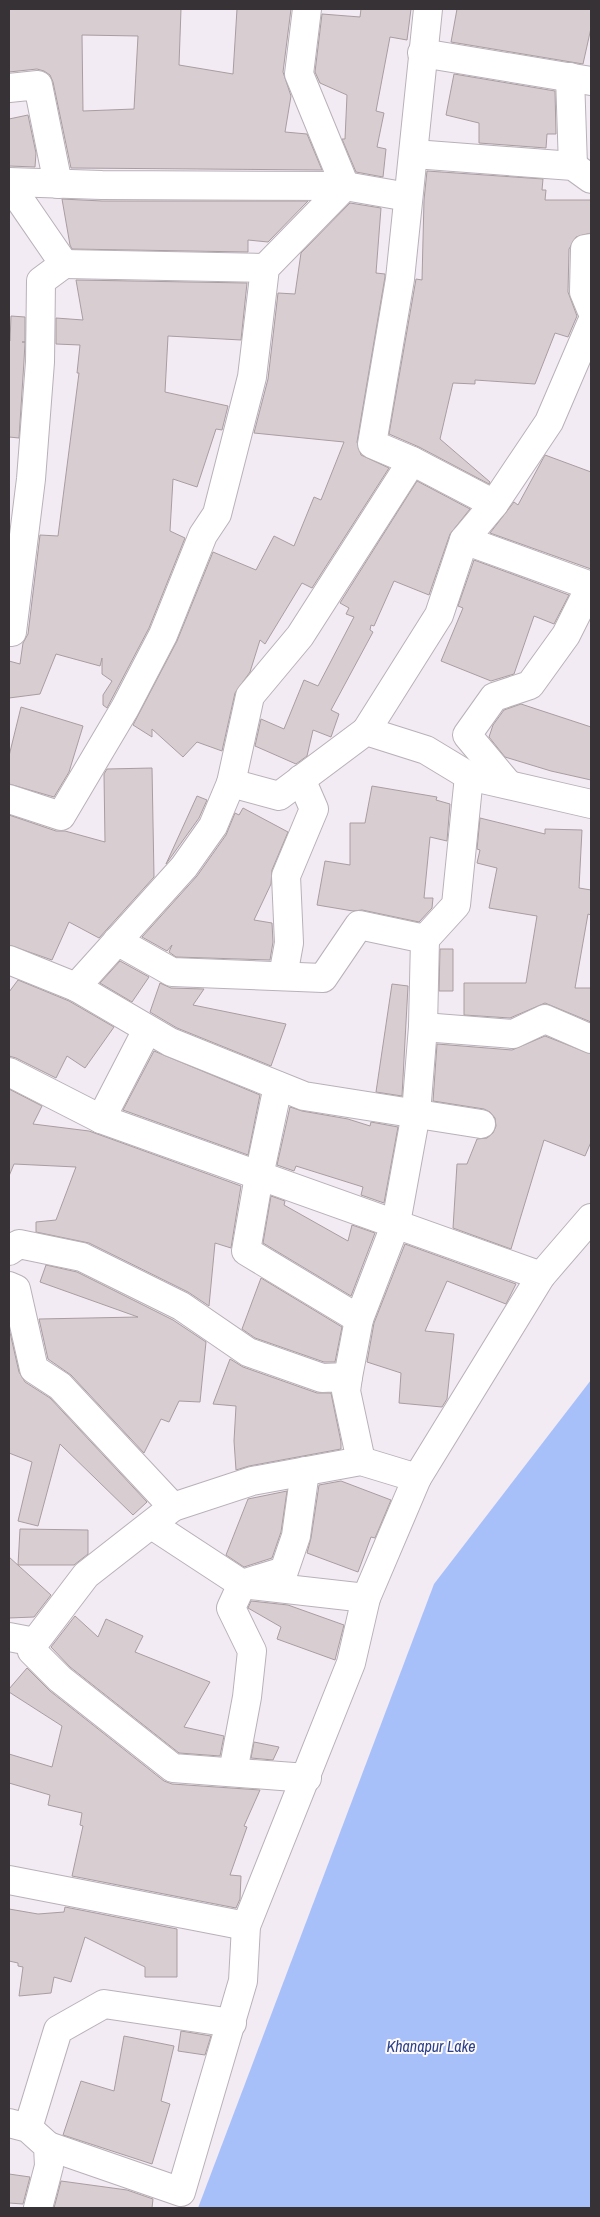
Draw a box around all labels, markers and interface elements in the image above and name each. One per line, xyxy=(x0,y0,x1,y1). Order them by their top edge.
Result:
water label: Khanapur Lake xyxy=(387,2035,476,2057)

